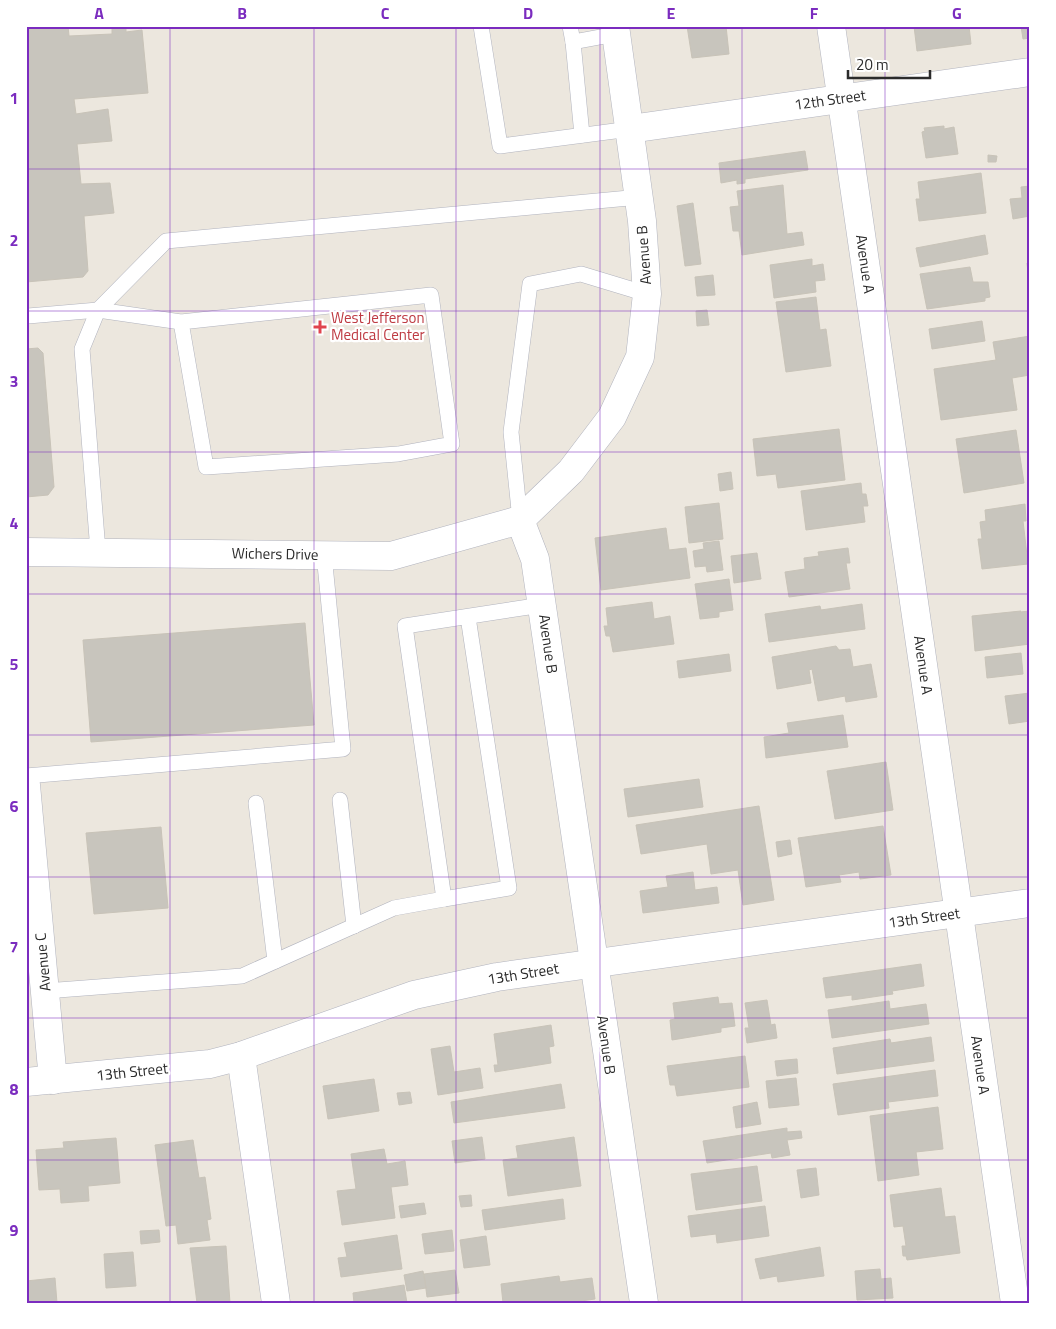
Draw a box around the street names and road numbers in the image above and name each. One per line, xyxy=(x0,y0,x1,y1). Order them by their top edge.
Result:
street label: 12th Street xyxy=(793,83,868,116)
street label: Avenue B xyxy=(630,225,657,285)
street label: Avenue A xyxy=(850,233,881,295)
street label: Wichers Drive xyxy=(231,541,319,566)
street label: Avenue B xyxy=(533,613,564,675)
street label: Avenue A xyxy=(908,634,939,696)
street label: 13th Street xyxy=(887,901,962,934)
street label: Avenue C xyxy=(29,932,57,992)
street label: 13th Street xyxy=(486,956,561,991)
street label: Avenue B xyxy=(591,1014,622,1076)
street label: Avenue A xyxy=(965,1034,996,1096)
street label: 13th Street xyxy=(95,1056,170,1087)

